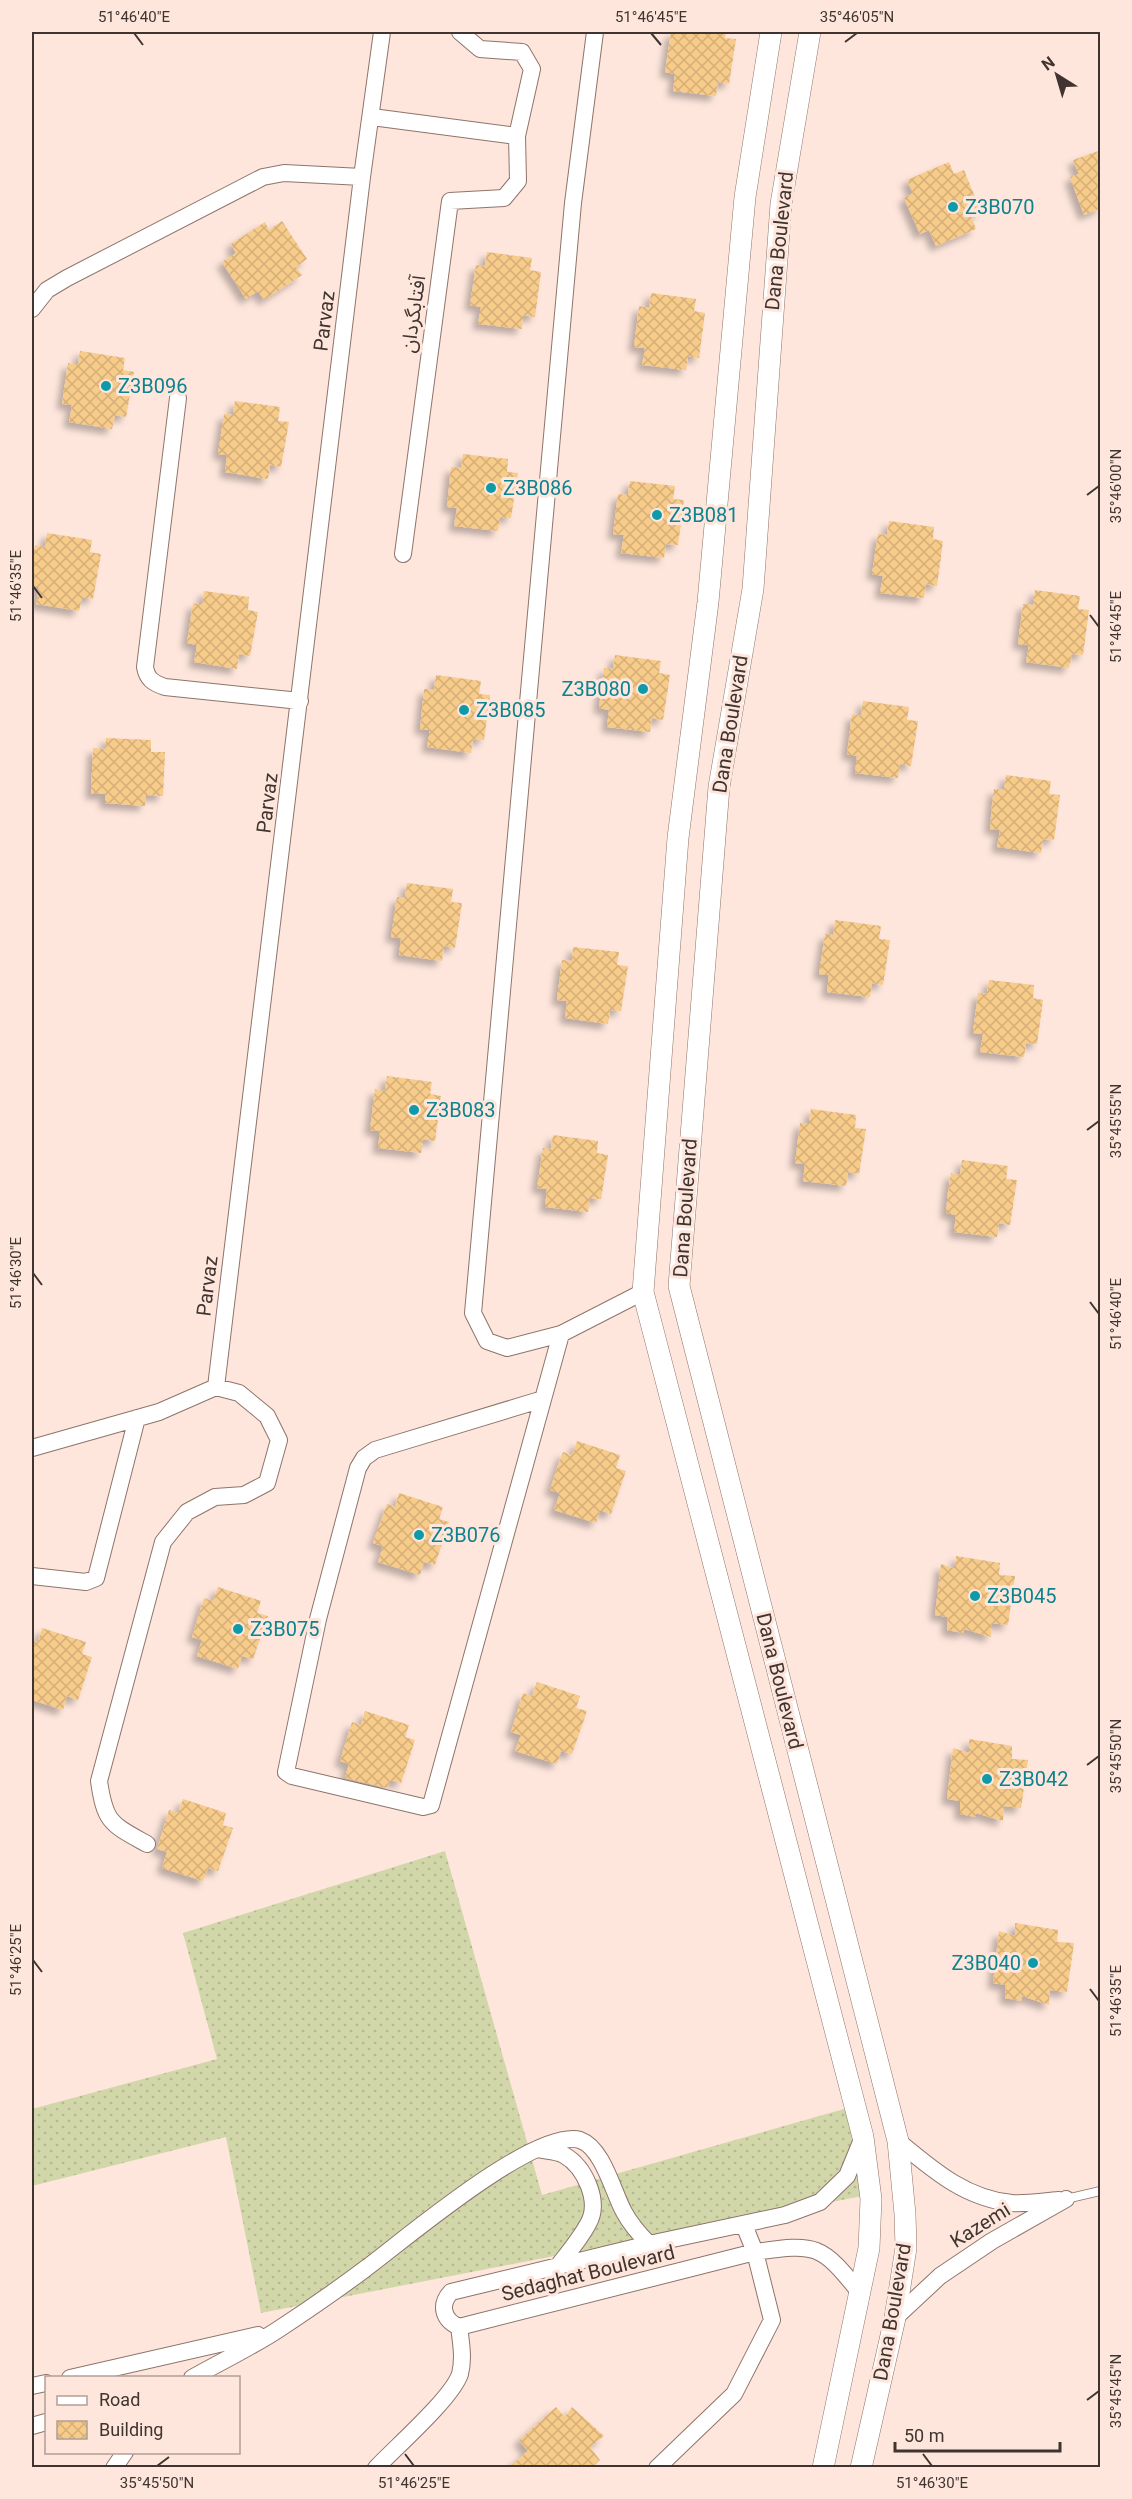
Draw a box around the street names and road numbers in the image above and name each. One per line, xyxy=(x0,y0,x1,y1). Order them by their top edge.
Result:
street label: Dana Boulevard xyxy=(760,170,798,312)
street label: آفتابگردان xyxy=(396,273,430,354)
street label: Parvaz xyxy=(308,289,340,353)
street label: Dana Boulevard xyxy=(707,653,753,795)
street label: Parvaz xyxy=(251,771,283,835)
street label: Dana Boulevard xyxy=(668,1138,702,1278)
street label: Parvaz xyxy=(191,1254,223,1318)
street label: Dana Boulevard xyxy=(751,1610,809,1752)
street label: Kazemi xyxy=(946,2197,1014,2253)
street label: Sedaghat Boulevard xyxy=(499,2240,677,2306)
street label: Dana Boulevard xyxy=(868,2241,916,2383)

